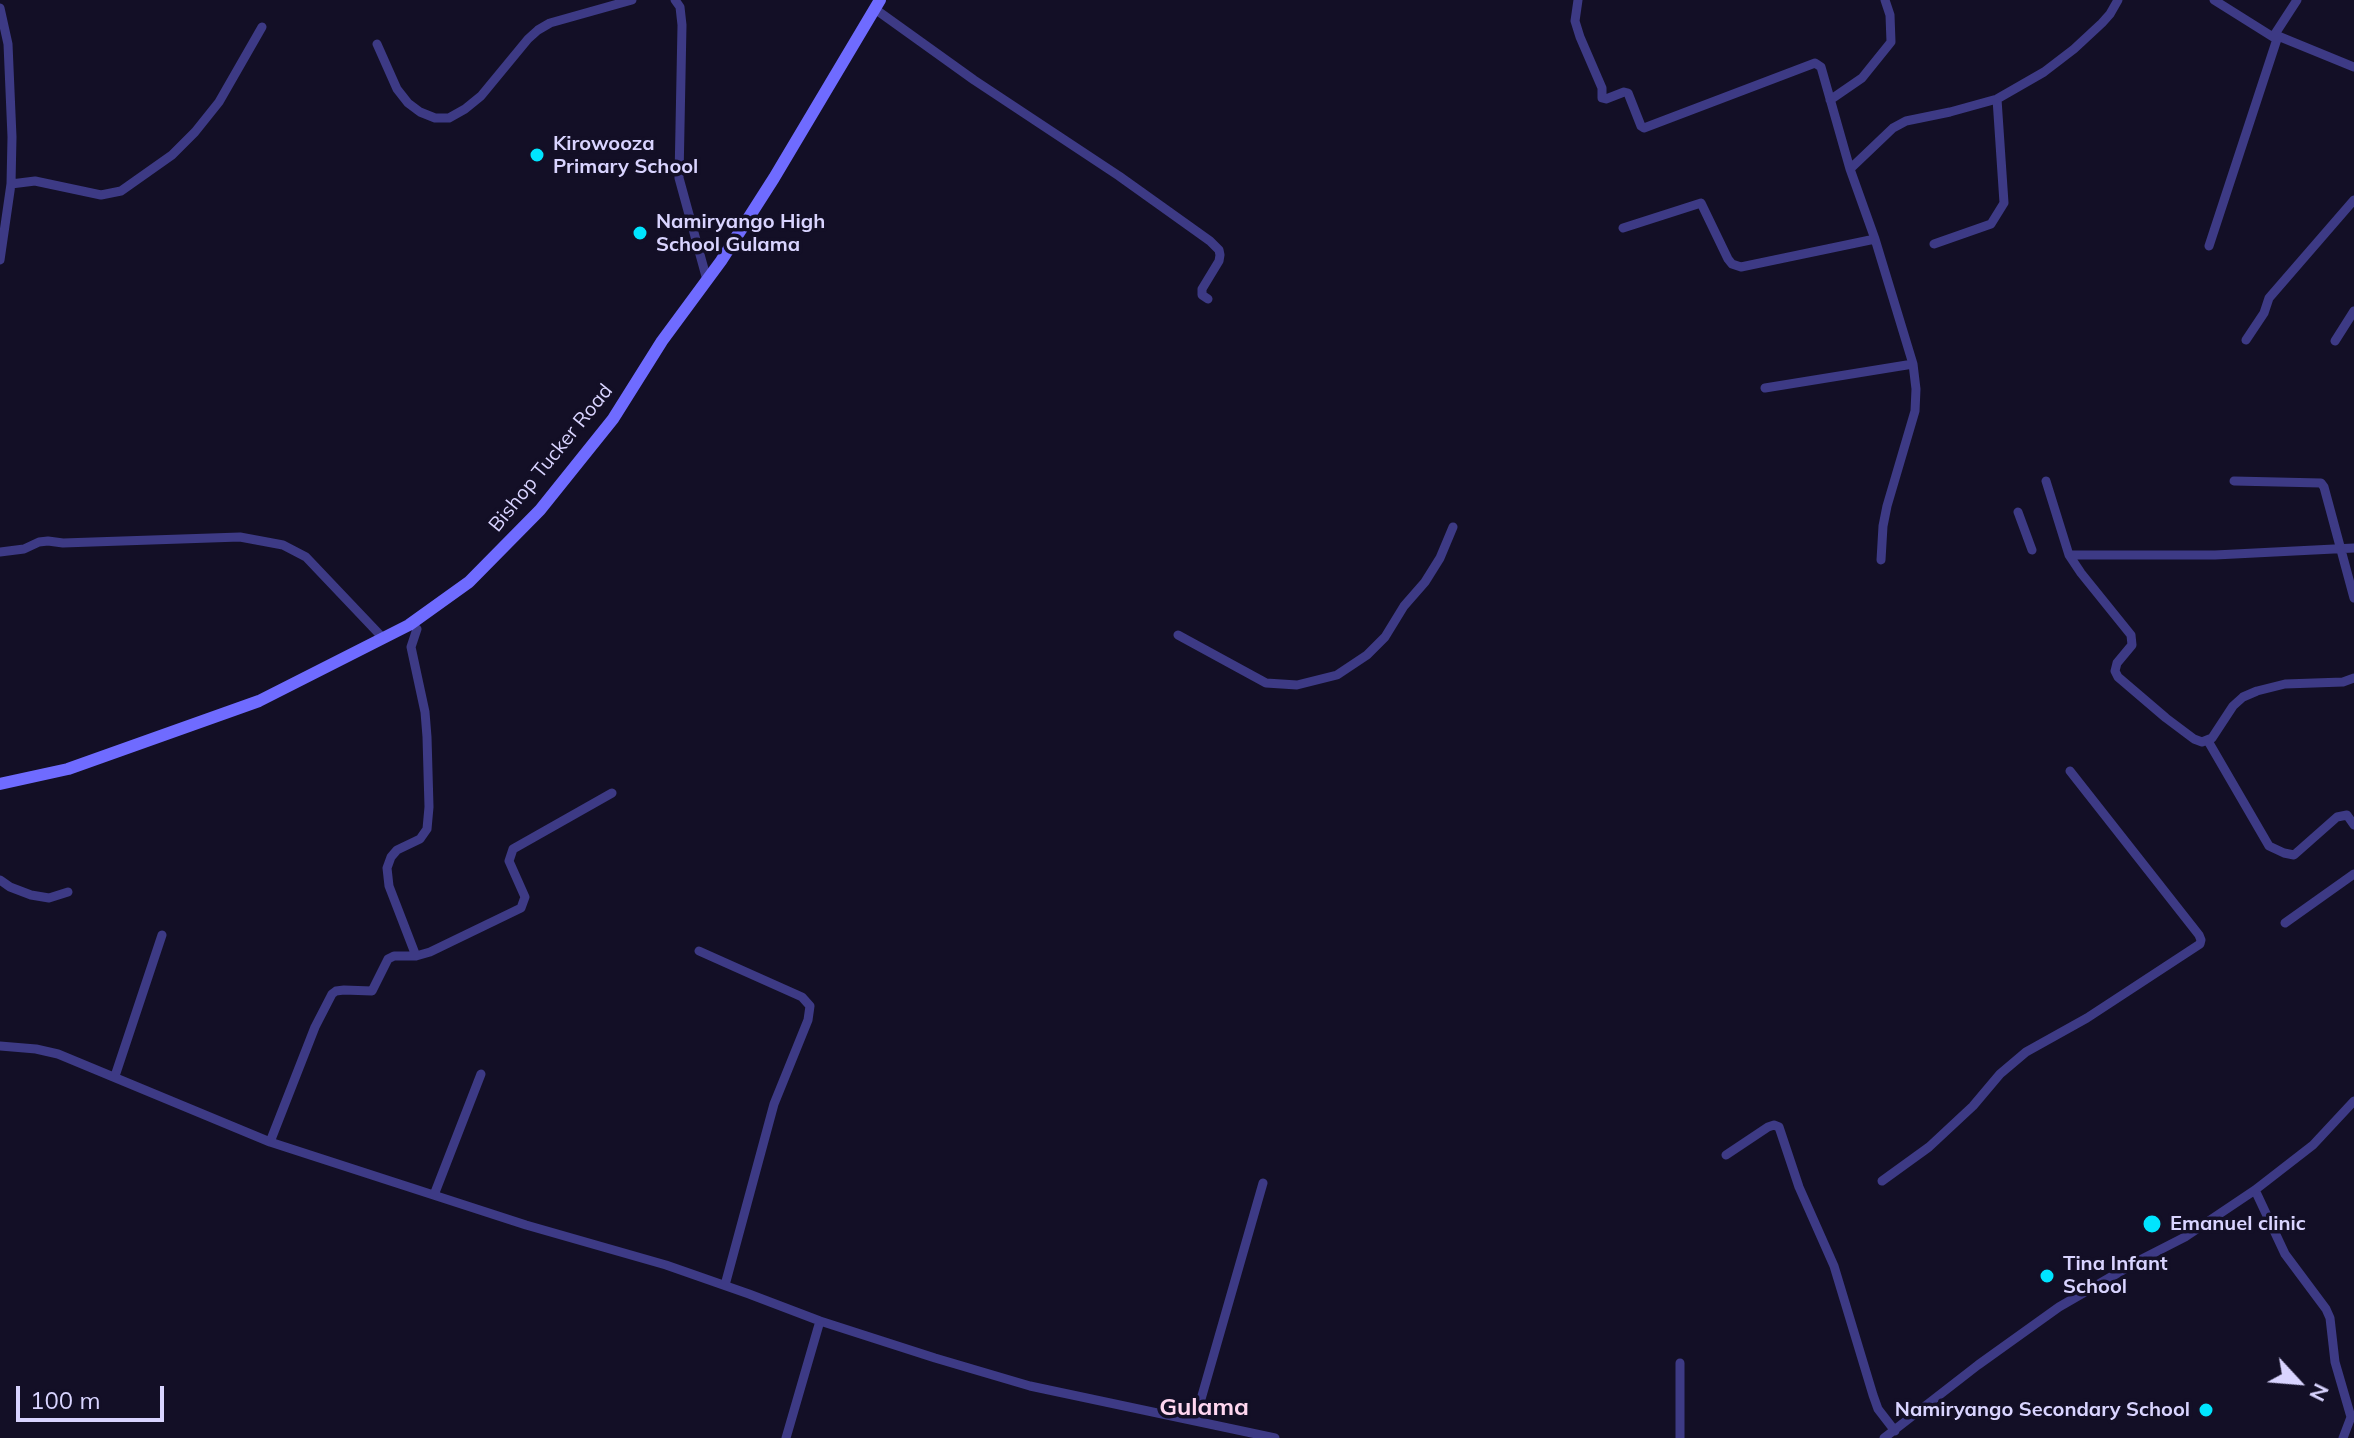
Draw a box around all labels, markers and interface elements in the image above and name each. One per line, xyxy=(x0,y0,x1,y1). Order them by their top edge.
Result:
place label: Kirowooza Primary School xyxy=(553,132,698,179)
marker: Kirowooza Primary School xyxy=(528,146,546,164)
place label: Namiryango High School Gulama xyxy=(656,210,825,257)
marker: Namiryango High School Gulama xyxy=(631,224,649,242)
street label: Bishop Tucker Road xyxy=(484,379,618,537)
place label: Emanuel clinic xyxy=(2170,1212,2306,1236)
marker: Emanuel clinic xyxy=(2141,1213,2163,1235)
place label: Tina Infant School xyxy=(2063,1252,2168,1299)
marker: Tina Infant School xyxy=(2038,1267,2056,1285)
north arrow xyxy=(2258,1342,2338,1422)
scale bar xyxy=(20,1370,168,1420)
text: N xyxy=(2303,1379,2336,1406)
text: 100 m xyxy=(30,1385,101,1415)
district label: Gulama xyxy=(1159,1394,1249,1422)
place label: Namiryango Secondary School xyxy=(1895,1398,2190,1422)
marker: Namiryango Secondary School xyxy=(2197,1401,2215,1419)

